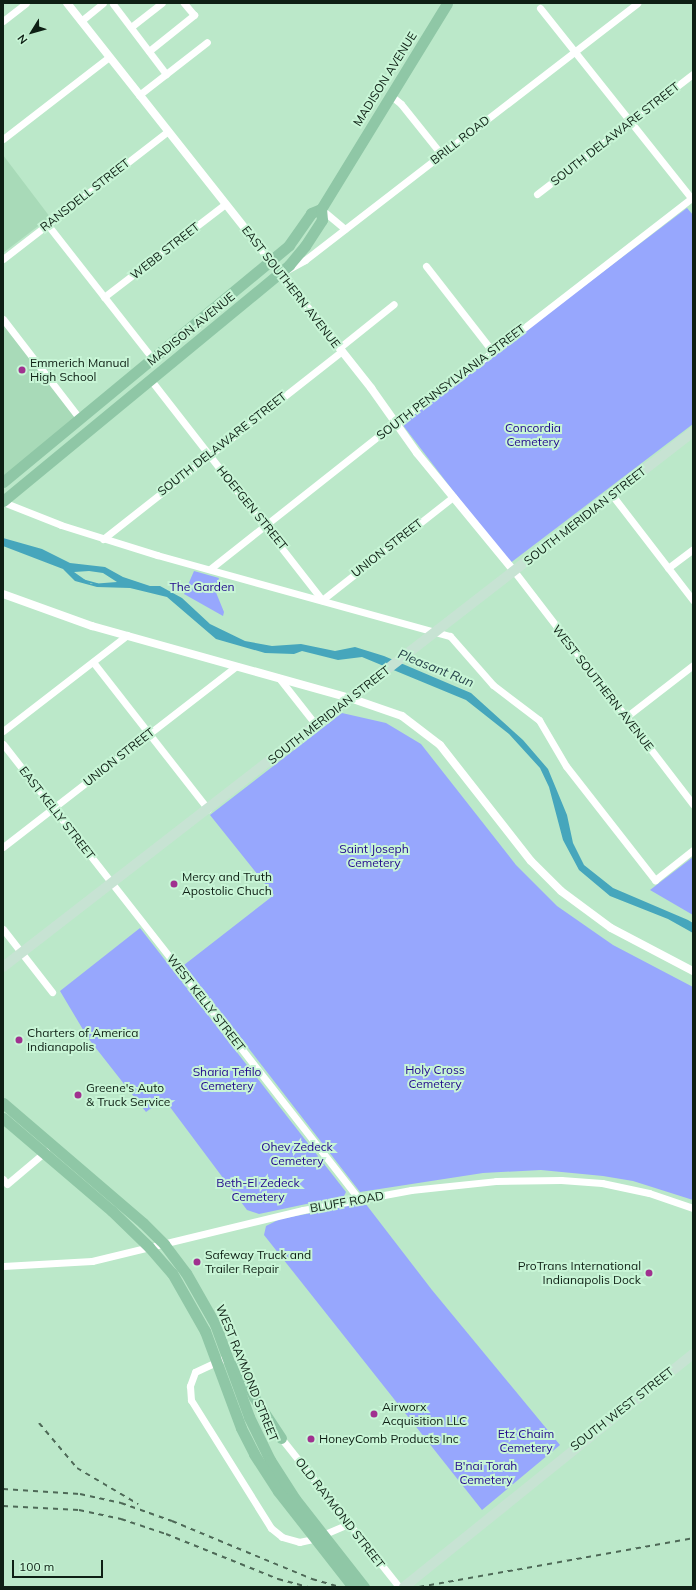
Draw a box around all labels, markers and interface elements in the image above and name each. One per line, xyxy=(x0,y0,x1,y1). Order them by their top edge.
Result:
north arrow xyxy=(12,12,52,52)
street label: MADISON AVENUE xyxy=(350,29,420,129)
text: N xyxy=(14,32,31,47)
street label: SOUTH DELAWARE STREET xyxy=(548,79,682,189)
street label: BRILL ROAD xyxy=(428,112,492,168)
street label: RANSDELL STREET xyxy=(37,156,133,234)
street label: WEBB STREET xyxy=(128,219,202,283)
street label: EAST SOUTHERN AVENUE xyxy=(239,223,343,351)
street label: MADISON AVENUE xyxy=(144,289,238,369)
street label: SOUTH PENNSYLVANIA STREET xyxy=(374,321,528,443)
place label: Emmerich Manual High School xyxy=(30,356,129,384)
marker: Emmerich Manual High School xyxy=(17,365,27,375)
street label: SOUTH DELAWARE STREET xyxy=(155,389,289,499)
park label: Concordia Cemetery xyxy=(505,421,561,449)
street label: HOEFGEN STREET xyxy=(214,463,290,553)
street label: SOUTH MERIDIAN STREET xyxy=(521,464,649,568)
street label: UNION STREET xyxy=(349,516,425,580)
park label: The Garden xyxy=(170,580,234,594)
street label: WEST SOUTHERN AVENUE xyxy=(549,622,657,754)
water label: Pleasant Run xyxy=(396,646,476,690)
street label: SOUTH MERIDIAN STREET xyxy=(265,663,393,767)
street label: UNION STREET xyxy=(81,725,157,789)
street label: EAST KELLY STREET xyxy=(16,764,98,862)
park label: Saint Joseph Cemetery xyxy=(339,842,409,870)
place label: Mercy and Truth Apostolic Chuch xyxy=(182,870,272,898)
marker: Mercy and Truth Apostolic Chuch xyxy=(169,879,179,889)
street label: WEST KELLY STREET xyxy=(164,952,248,1054)
place label: Charters of America Indianapolis xyxy=(27,1026,138,1054)
marker: Charters of America Indianapolis xyxy=(14,1035,24,1045)
park label: Holy Cross Cemetery xyxy=(405,1063,465,1091)
park label: Sharia Tefilo Cemetery xyxy=(193,1065,261,1093)
place label: Greene's Auto & Truck Service xyxy=(86,1081,170,1109)
marker: Greene's Auto & Truck Service xyxy=(73,1090,83,1100)
park label: Ohev Zedeck Cemetery xyxy=(261,1140,333,1168)
park label: Beth-El Zedeck Cemetery xyxy=(216,1176,300,1204)
street label: BLUFF ROAD xyxy=(309,1188,385,1216)
place label: Safeway Truck and Trailer Repair xyxy=(205,1248,311,1276)
marker: Safeway Truck and Trailer Repair xyxy=(192,1257,202,1267)
place label: ProTrans International Indianapolis Dock xyxy=(518,1259,641,1287)
marker: ProTrans International Indianapolis Dock xyxy=(644,1268,654,1278)
street label: WEST RAYMOND STREET xyxy=(213,1302,281,1444)
street label: SOUTH WEST STREET xyxy=(567,1364,677,1454)
place label: Airworx Acquisition LLC xyxy=(382,1400,467,1428)
marker: Airworx Acquisition LLC xyxy=(369,1409,379,1419)
park label: Etz Chaim Cemetery xyxy=(498,1427,554,1455)
place label: HoneyComb Products Inc xyxy=(319,1432,459,1446)
marker: HoneyComb Products Inc xyxy=(306,1434,316,1444)
street label: OLD RAYMOND STREET xyxy=(292,1455,388,1571)
park label: B'nai Torah Cemetery xyxy=(455,1459,517,1487)
scale bar xyxy=(14,1552,105,1578)
text: 100 m xyxy=(19,1559,54,1574)

